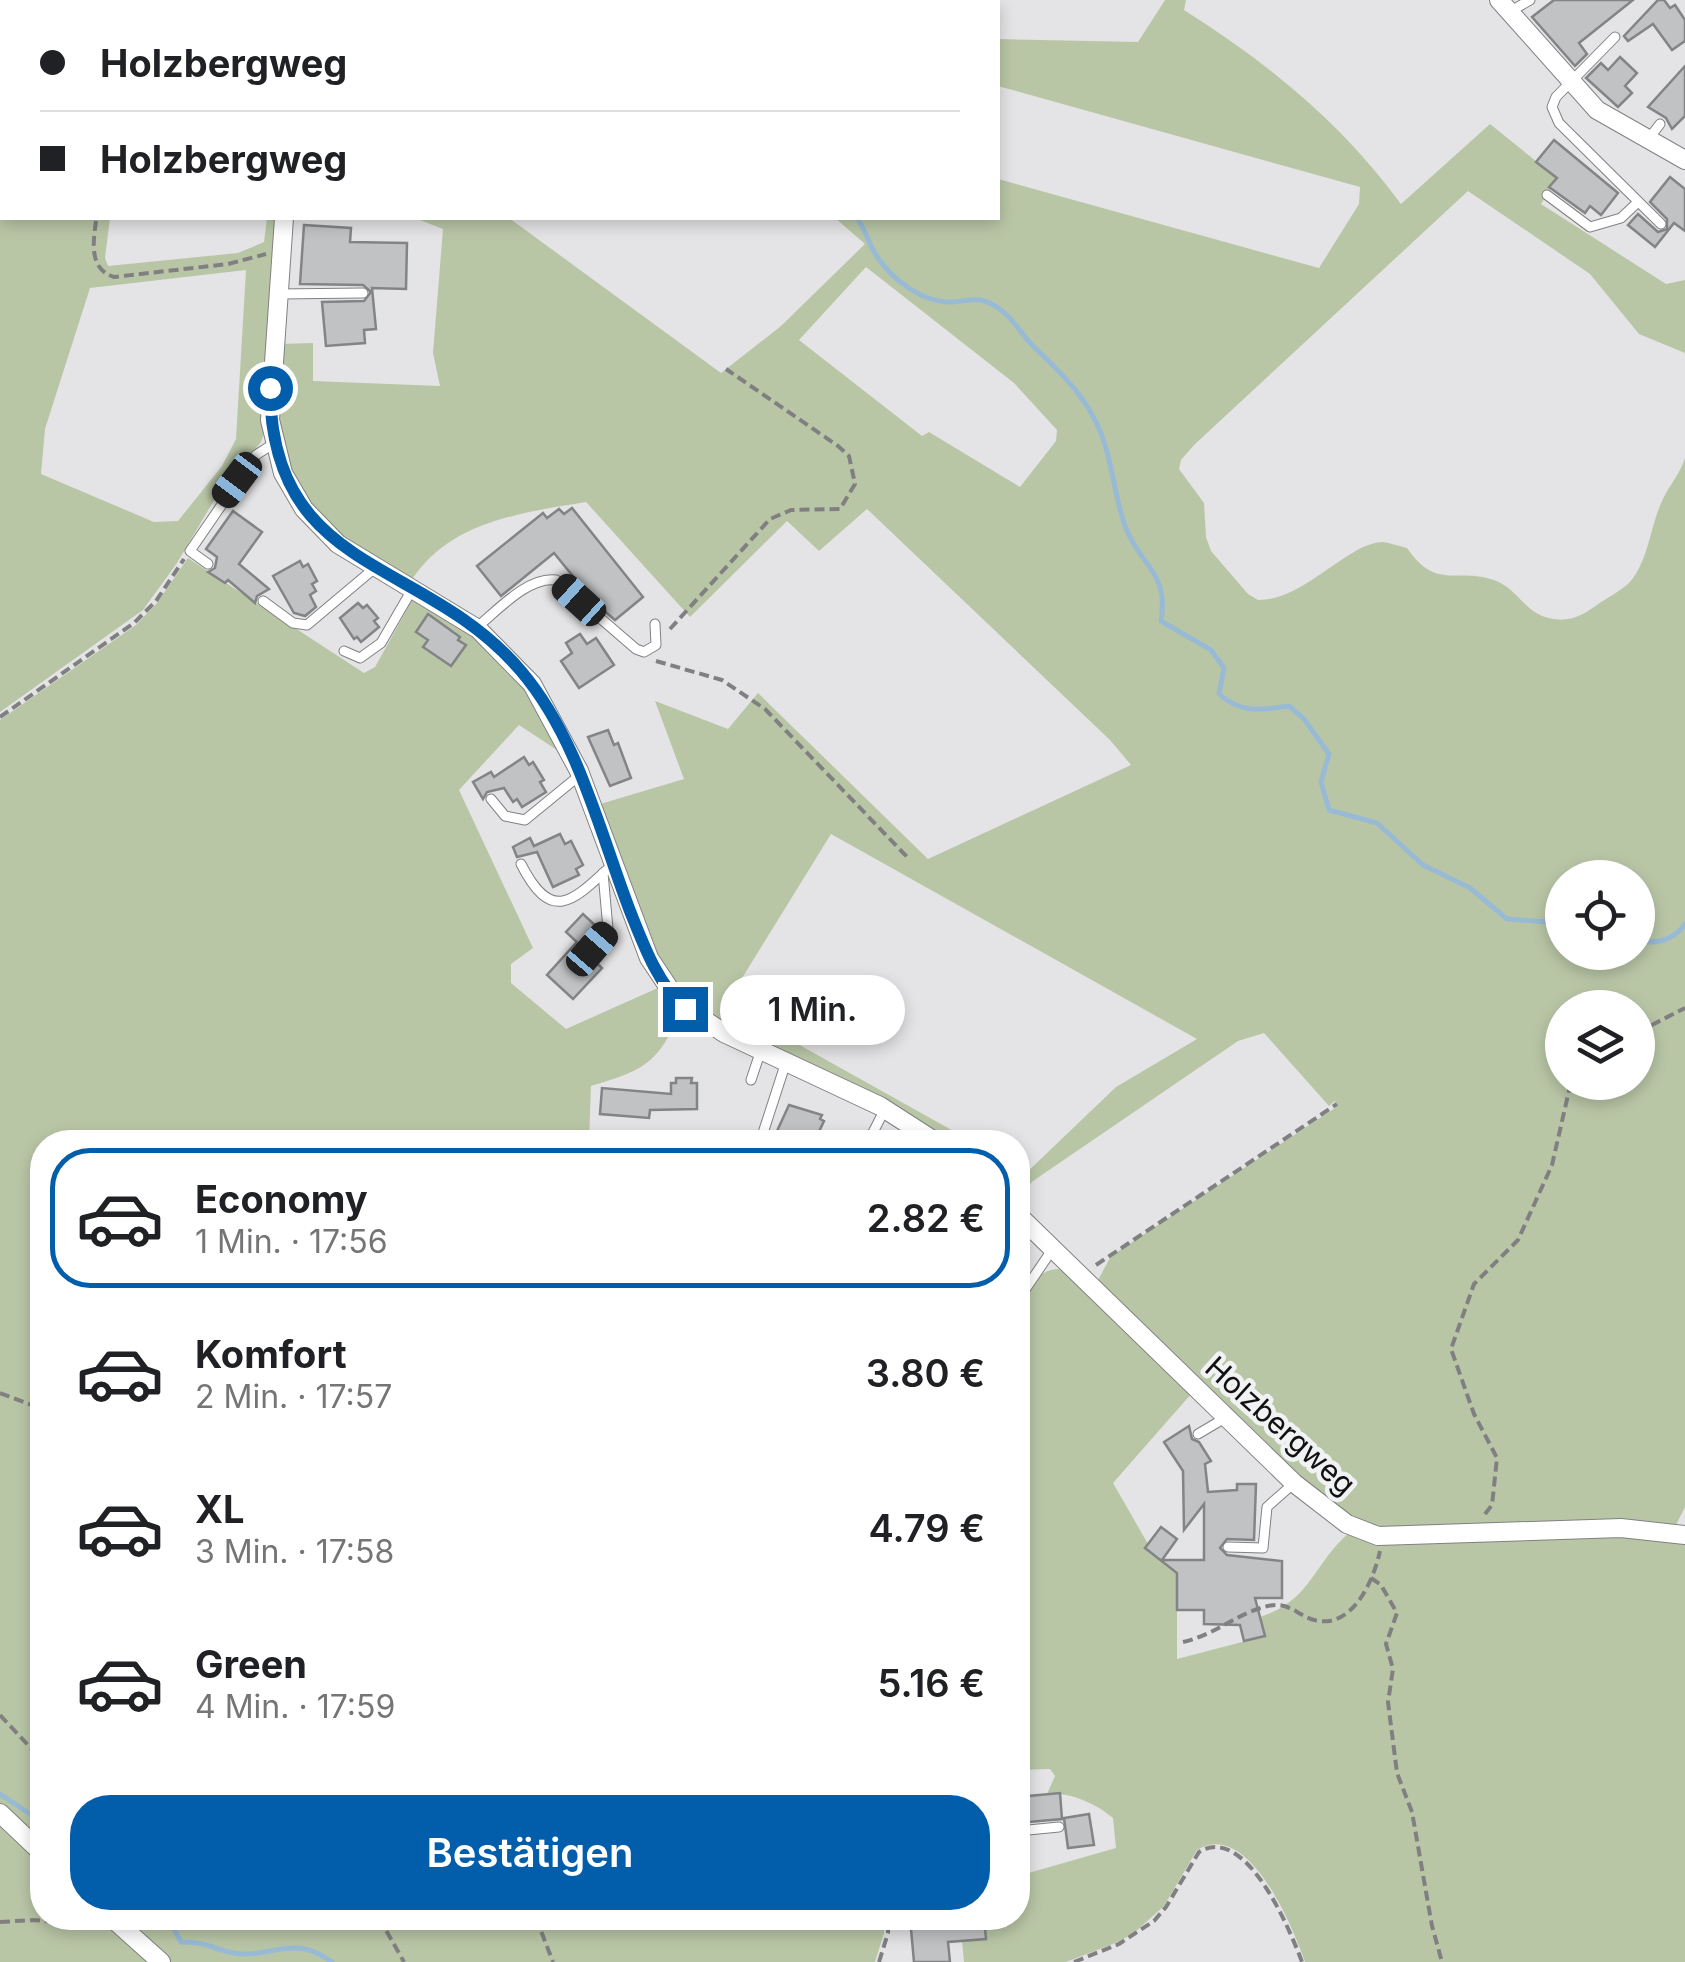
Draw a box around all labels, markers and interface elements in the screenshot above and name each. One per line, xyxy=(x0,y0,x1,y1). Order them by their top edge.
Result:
text: Holzbergweg xyxy=(100,40,347,86)
text: Holzbergweg xyxy=(100,136,347,182)
route start xyxy=(248,366,293,411)
car xyxy=(207,447,267,513)
car xyxy=(547,569,611,631)
map controls xyxy=(1545,860,1655,1100)
button: locate xyxy=(1545,860,1655,970)
car xyxy=(561,917,623,981)
callout: 1 Min. xyxy=(720,974,905,1044)
route end xyxy=(663,987,708,1032)
text: 1 Min. xyxy=(768,990,857,1029)
button: layers xyxy=(1545,990,1655,1100)
icon: car xyxy=(75,1173,165,1263)
text: Economy xyxy=(195,1176,368,1222)
text: 2.82 € xyxy=(867,1195,985,1241)
text: 1 Min. · 17:56 xyxy=(195,1222,388,1261)
icon: car xyxy=(75,1328,165,1418)
text: Komfort xyxy=(195,1331,347,1377)
street label: Holzbergweg xyxy=(1198,1349,1363,1502)
text: 3.80 € xyxy=(866,1350,985,1396)
text: 2 Min. · 17:57 xyxy=(195,1377,392,1416)
icon: car xyxy=(75,1483,165,1573)
text: XL xyxy=(195,1486,245,1532)
text: 4.79 € xyxy=(868,1505,985,1551)
text: 3 Min. · 17:58 xyxy=(195,1532,394,1571)
icon: car xyxy=(75,1638,165,1728)
text: Green xyxy=(195,1641,307,1687)
text: 5.16 € xyxy=(878,1660,985,1706)
text: 4 Min. · 17:59 xyxy=(195,1687,395,1726)
button: Bestätigen xyxy=(70,1795,990,1910)

